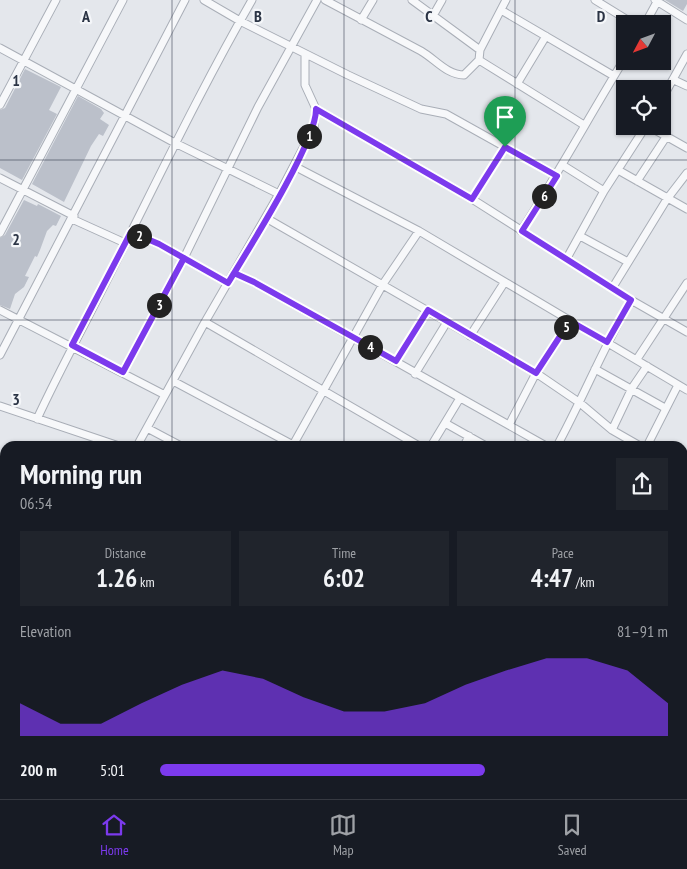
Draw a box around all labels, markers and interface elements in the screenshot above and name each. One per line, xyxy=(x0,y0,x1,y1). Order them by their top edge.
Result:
text: A xyxy=(81,6,91,26)
text: B xyxy=(254,6,262,26)
text: C xyxy=(425,6,433,26)
text: D xyxy=(597,6,606,26)
north arrow xyxy=(616,15,671,70)
map controls xyxy=(616,15,671,135)
text: 1 xyxy=(12,70,20,90)
button: locate xyxy=(616,80,671,135)
pin xyxy=(484,96,526,147)
icon: arrive xyxy=(491,103,519,131)
pin: 1 xyxy=(296,124,322,148)
text: 1 xyxy=(306,127,313,145)
pin: 6 xyxy=(532,184,556,208)
text: 6 xyxy=(541,187,548,205)
pin: 2 xyxy=(126,224,152,248)
text: 2 xyxy=(136,227,143,245)
text: 2 xyxy=(12,229,20,249)
pin: 3 xyxy=(146,292,172,318)
text: 3 xyxy=(156,296,163,314)
pin: 5 xyxy=(554,314,578,340)
text: 5 xyxy=(563,318,570,336)
pin: 4 xyxy=(358,334,382,360)
text: 4 xyxy=(367,338,374,356)
text: 3 xyxy=(12,389,20,409)
text: Morning run xyxy=(20,455,142,492)
button: share xyxy=(616,458,668,510)
text: 06:54 xyxy=(20,493,52,513)
text: Distance xyxy=(105,544,146,562)
text: Time xyxy=(332,544,356,562)
text: Pace xyxy=(552,544,574,562)
text: 1.26 xyxy=(96,562,137,594)
text: 6:02 xyxy=(323,562,365,594)
text: 4:47 xyxy=(531,562,573,594)
text: km xyxy=(137,573,155,591)
text: /km xyxy=(573,573,595,591)
text: Elevation xyxy=(20,621,71,641)
text: 81–91 m xyxy=(617,621,668,641)
text: 200 m xyxy=(20,760,57,780)
text: 5:01 xyxy=(100,760,125,780)
tab: Home xyxy=(100,811,129,859)
tab: Map xyxy=(329,811,357,859)
tab: Saved xyxy=(558,811,587,859)

